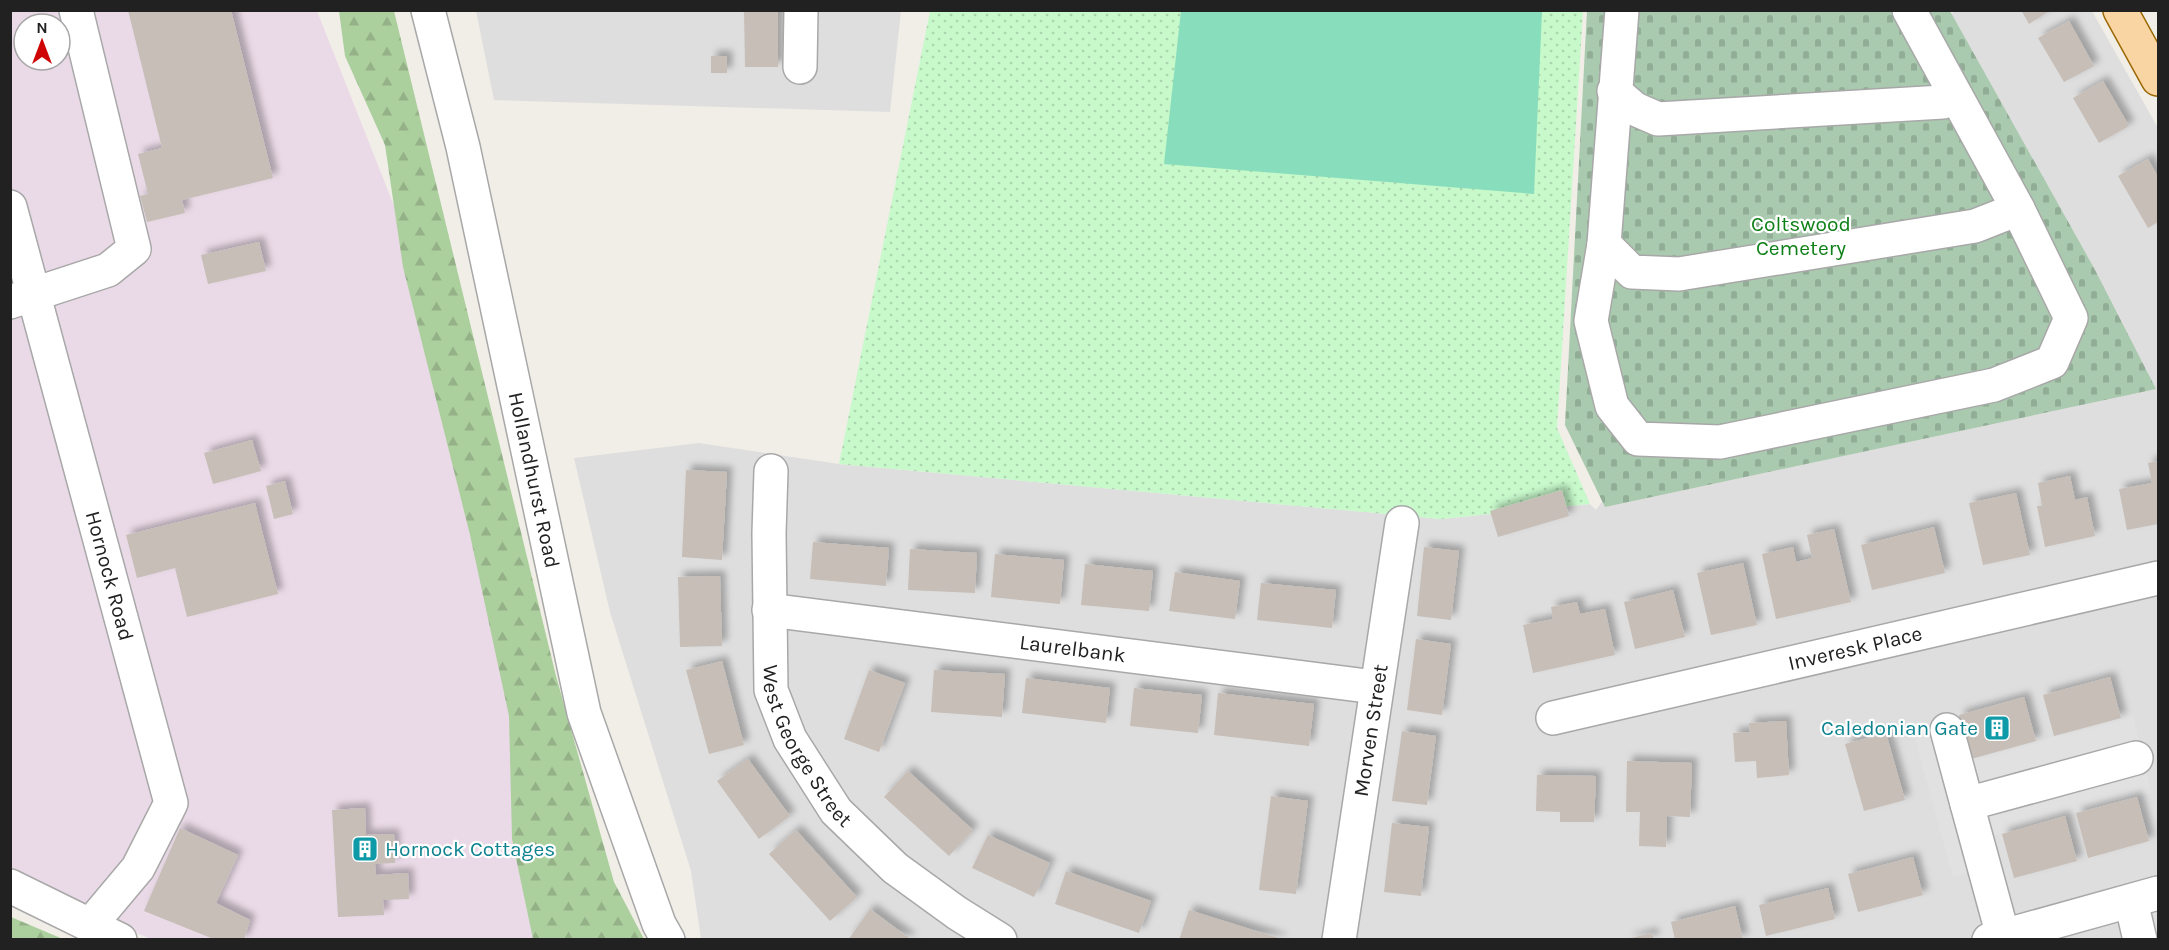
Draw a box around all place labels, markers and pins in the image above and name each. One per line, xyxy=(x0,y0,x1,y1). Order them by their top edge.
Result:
building icon: Caledonian Gate xyxy=(1982,713,2012,743)
place label: Caledonian Gate xyxy=(1821,716,1978,740)
building icon: Hornock Cottages xyxy=(350,834,380,864)
place label: Hornock Cottages xyxy=(385,837,555,861)

